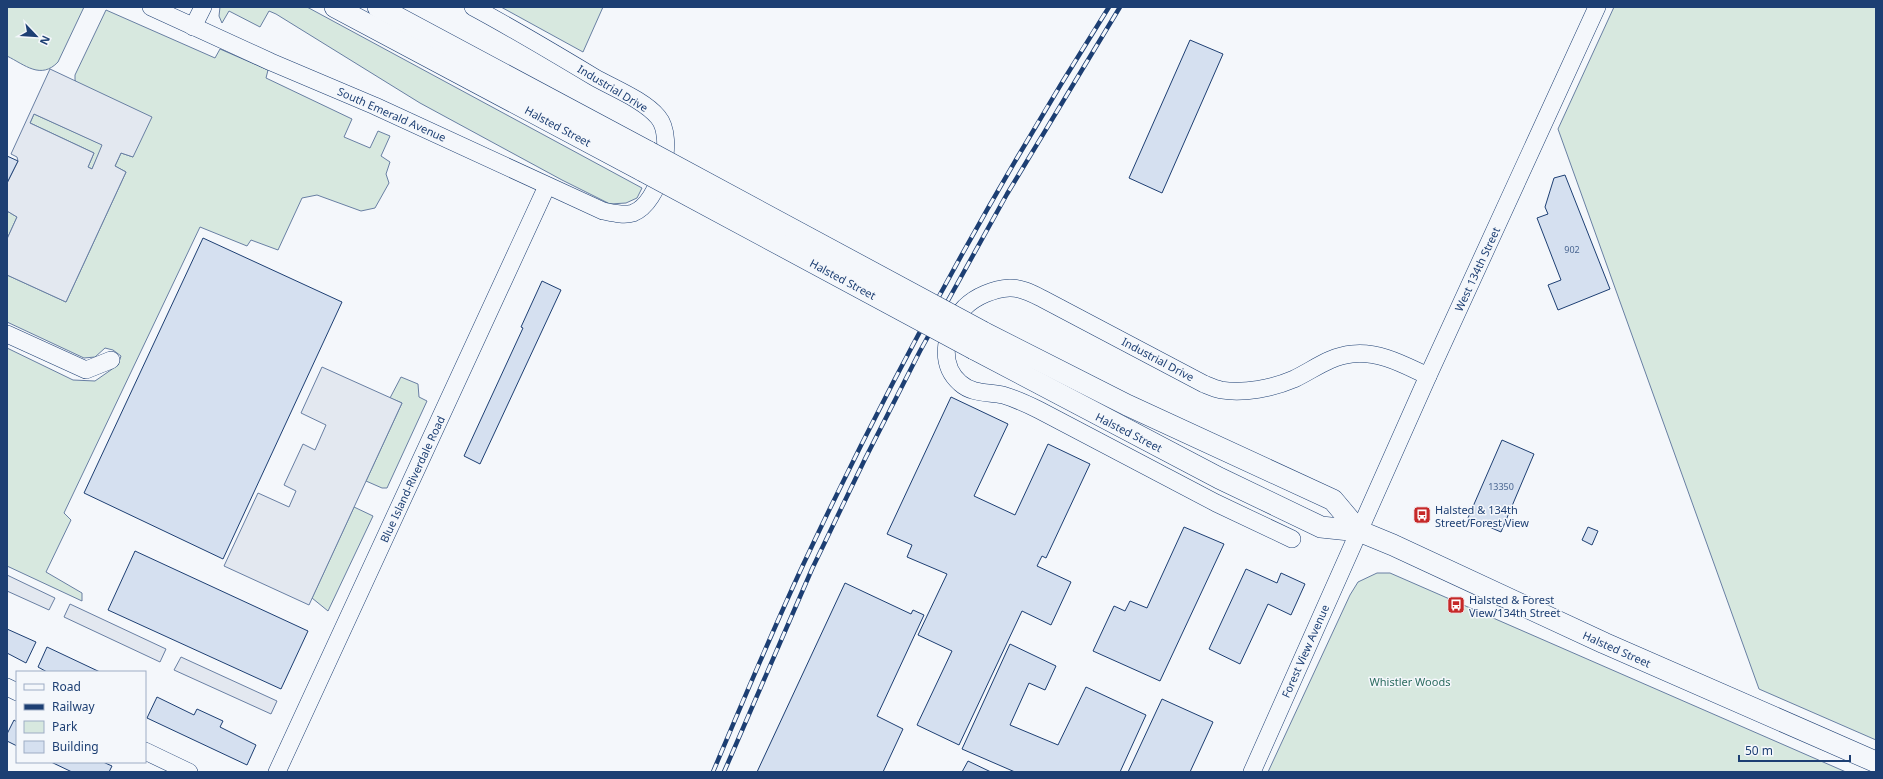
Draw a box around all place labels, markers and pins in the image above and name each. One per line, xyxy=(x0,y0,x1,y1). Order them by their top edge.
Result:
place label: Halsted & 134th Street/Forest View xyxy=(1435,502,1529,530)
bus stop icon: Halsted & 134th Street/Forest View xyxy=(1412,505,1432,525)
place label: Halsted & Forest View/134th Street xyxy=(1469,592,1560,620)
bus stop icon: Halsted & Forest View/134th Street xyxy=(1446,595,1466,615)

